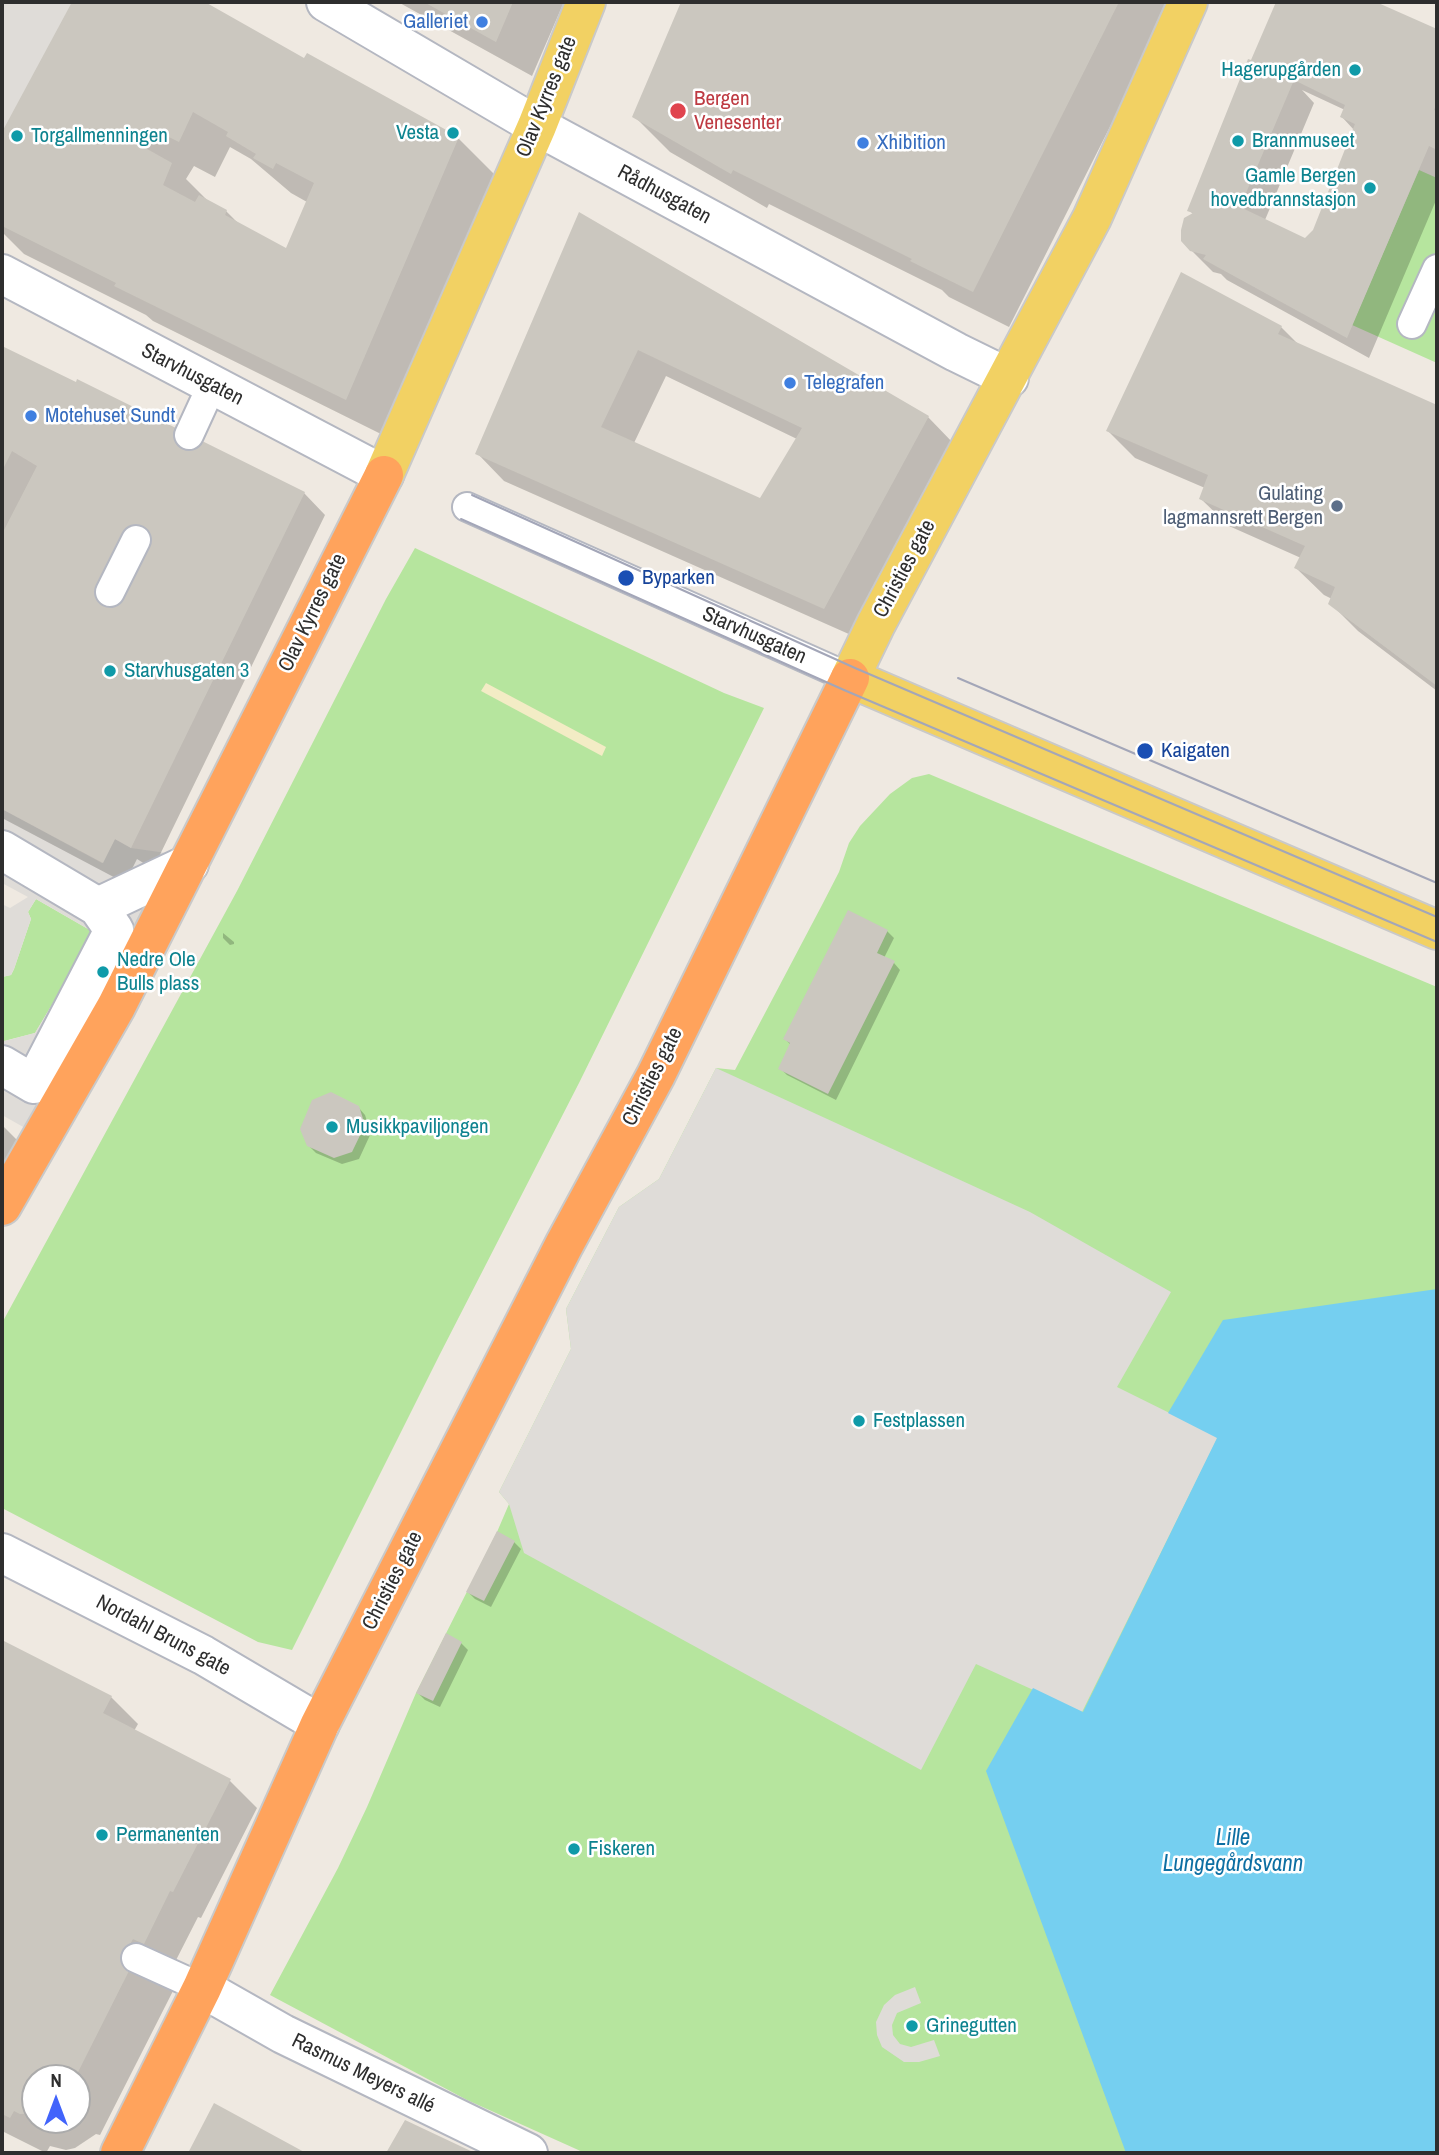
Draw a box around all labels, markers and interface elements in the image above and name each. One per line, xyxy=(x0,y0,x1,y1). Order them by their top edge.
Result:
place label: Galleriet xyxy=(403,9,468,35)
marker: Galleriet xyxy=(474,14,490,30)
street label: Olav Kyrres gate xyxy=(511,33,583,161)
place label: Hagerupgården xyxy=(1221,57,1341,83)
marker: Hagerupgården xyxy=(1347,62,1363,78)
place label: Bergen Venesenter xyxy=(694,86,781,136)
marker: Bergen Venesenter xyxy=(668,101,688,121)
place label: Vesta xyxy=(396,120,439,146)
place label: Torgallmenningen xyxy=(31,123,168,149)
marker: Vesta xyxy=(445,125,461,141)
marker: Torgallmenningen xyxy=(9,128,25,144)
place label: Brannmuseet xyxy=(1252,128,1354,154)
place label: Xhibition xyxy=(877,130,946,156)
marker: Brannmuseet xyxy=(1230,133,1246,149)
marker: Xhibition xyxy=(855,135,871,151)
street label: Rådhusgaten xyxy=(613,160,715,230)
place label: Gamle Bergen hovedbrannstasjon xyxy=(1210,163,1356,213)
marker: Gamle Bergen hovedbrannstasjon xyxy=(1362,180,1378,196)
street label: Starvhusgaten xyxy=(137,339,247,411)
place label: Telegrafen xyxy=(804,370,884,396)
marker: Telegrafen xyxy=(782,375,798,391)
place label: Motehuset Sundt xyxy=(45,403,175,429)
marker: Motehuset Sundt xyxy=(23,408,39,424)
place label: Gulating lagmannsrett Bergen xyxy=(1163,481,1323,531)
marker: Gulating lagmannsrett Bergen xyxy=(1329,498,1345,514)
street label: Christies gate xyxy=(869,516,941,622)
street label: Olav Kyrres gate xyxy=(274,550,352,676)
place label: Byparken xyxy=(642,565,715,591)
marker: Byparken xyxy=(616,568,636,588)
street label: Starvhusgaten xyxy=(698,602,810,670)
place label: Starvhusgaten 3 xyxy=(124,658,249,684)
marker: Starvhusgaten 3 xyxy=(102,663,118,679)
place label: Kaigaten xyxy=(1161,738,1230,764)
marker: Kaigaten xyxy=(1135,741,1155,761)
place label: Nedre Ole Bulls plass xyxy=(117,947,199,997)
marker: Nedre Ole Bulls plass xyxy=(95,964,111,980)
street label: Christies gate xyxy=(617,1024,689,1130)
place label: Musikkpaviljongen xyxy=(346,1114,489,1140)
marker: Musikkpaviljongen xyxy=(324,1119,340,1135)
place label: Festplassen xyxy=(873,1408,965,1434)
marker: Festplassen xyxy=(851,1413,867,1429)
street label: Christies gate xyxy=(357,1528,429,1634)
street label: Nordahl Bruns gate xyxy=(92,1590,234,1682)
place label: Permanenten xyxy=(116,1822,219,1848)
water label: Lille Lungegårdsvann xyxy=(1163,1825,1303,1879)
marker: Permanenten xyxy=(94,1827,110,1843)
place label: Fiskeren xyxy=(588,1836,655,1862)
marker: Fiskeren xyxy=(566,1841,582,1857)
place label: Grinegutten xyxy=(926,2013,1017,2039)
marker: Grinegutten xyxy=(904,2018,920,2034)
street label: Rasmus Meyers allé xyxy=(287,2028,439,2120)
north arrow xyxy=(21,2064,91,2134)
text: N xyxy=(50,2067,62,2093)

